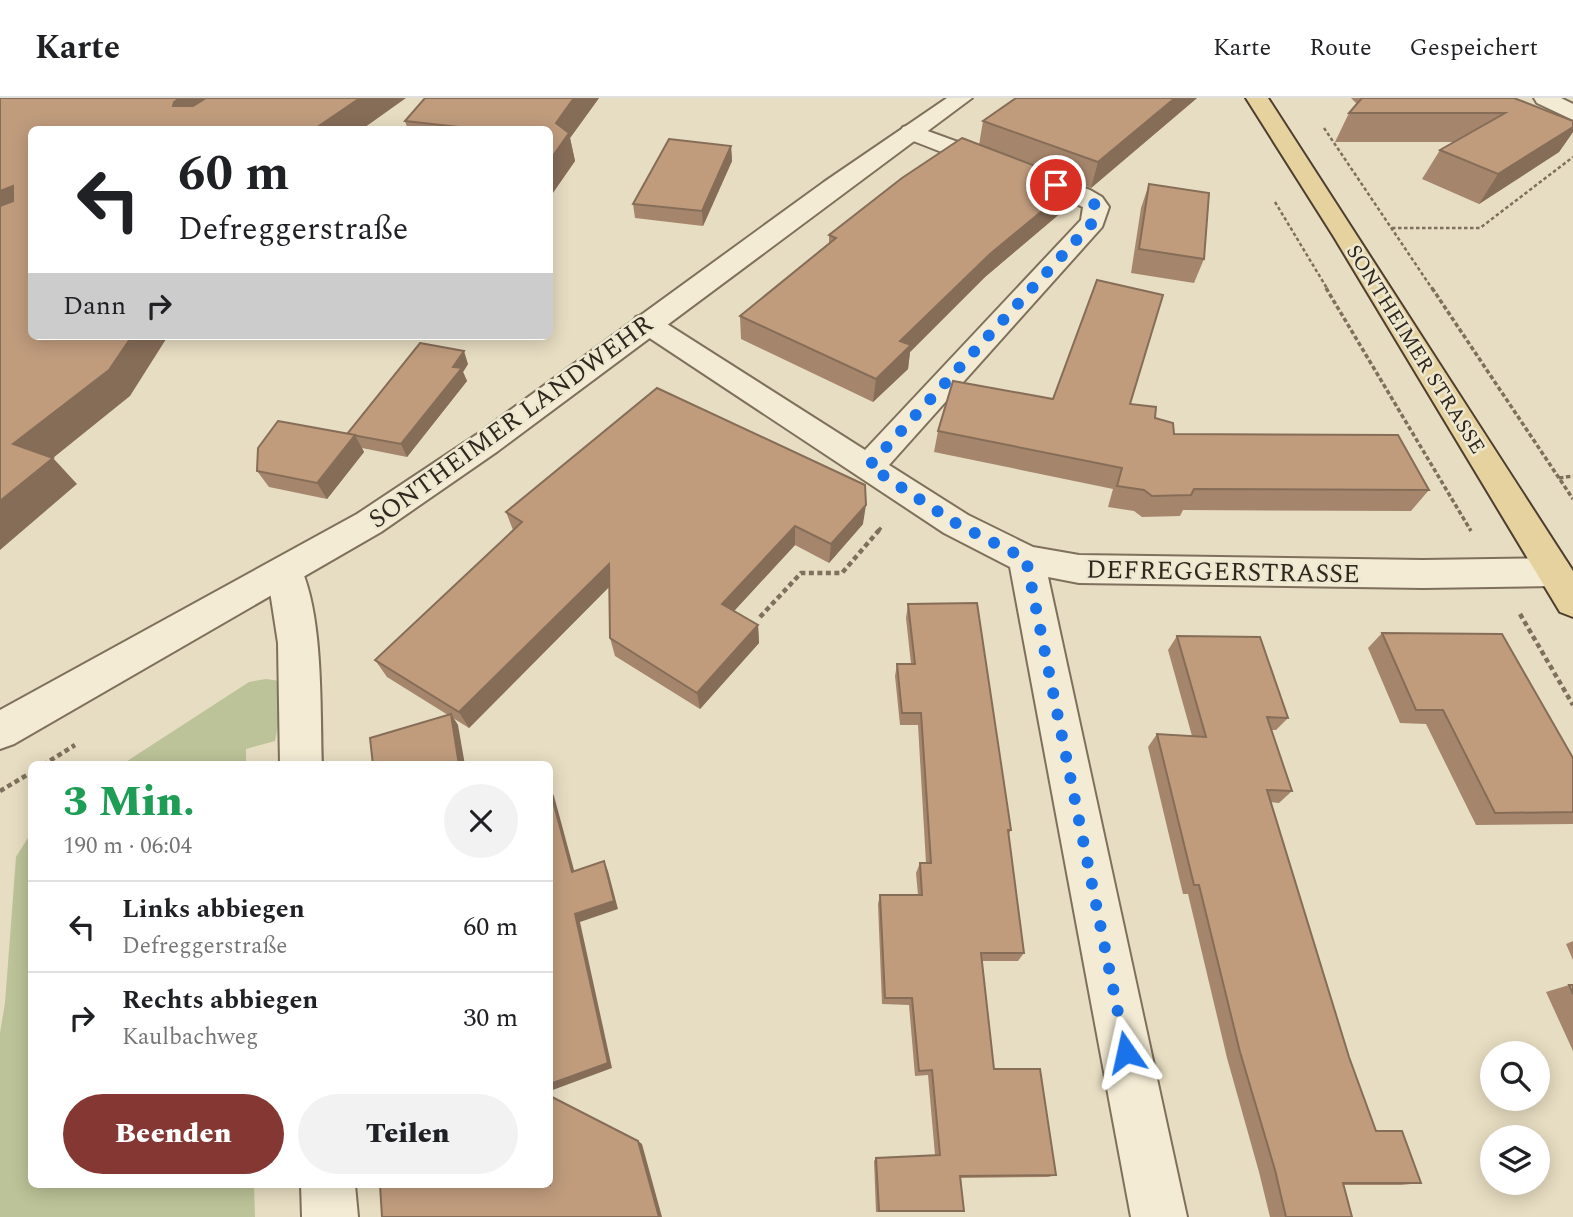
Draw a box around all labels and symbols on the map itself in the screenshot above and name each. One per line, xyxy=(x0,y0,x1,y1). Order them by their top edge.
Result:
pin xyxy=(1026,155,1086,215)
street label: SONTHEIMER STRASSE xyxy=(1338,239,1493,461)
street label: SONTHEIMER LANDWEHR xyxy=(360,304,662,539)
street label: DEFREGGERSTRASSE xyxy=(1086,550,1360,594)
position arrow xyxy=(1089,1015,1163,1089)

